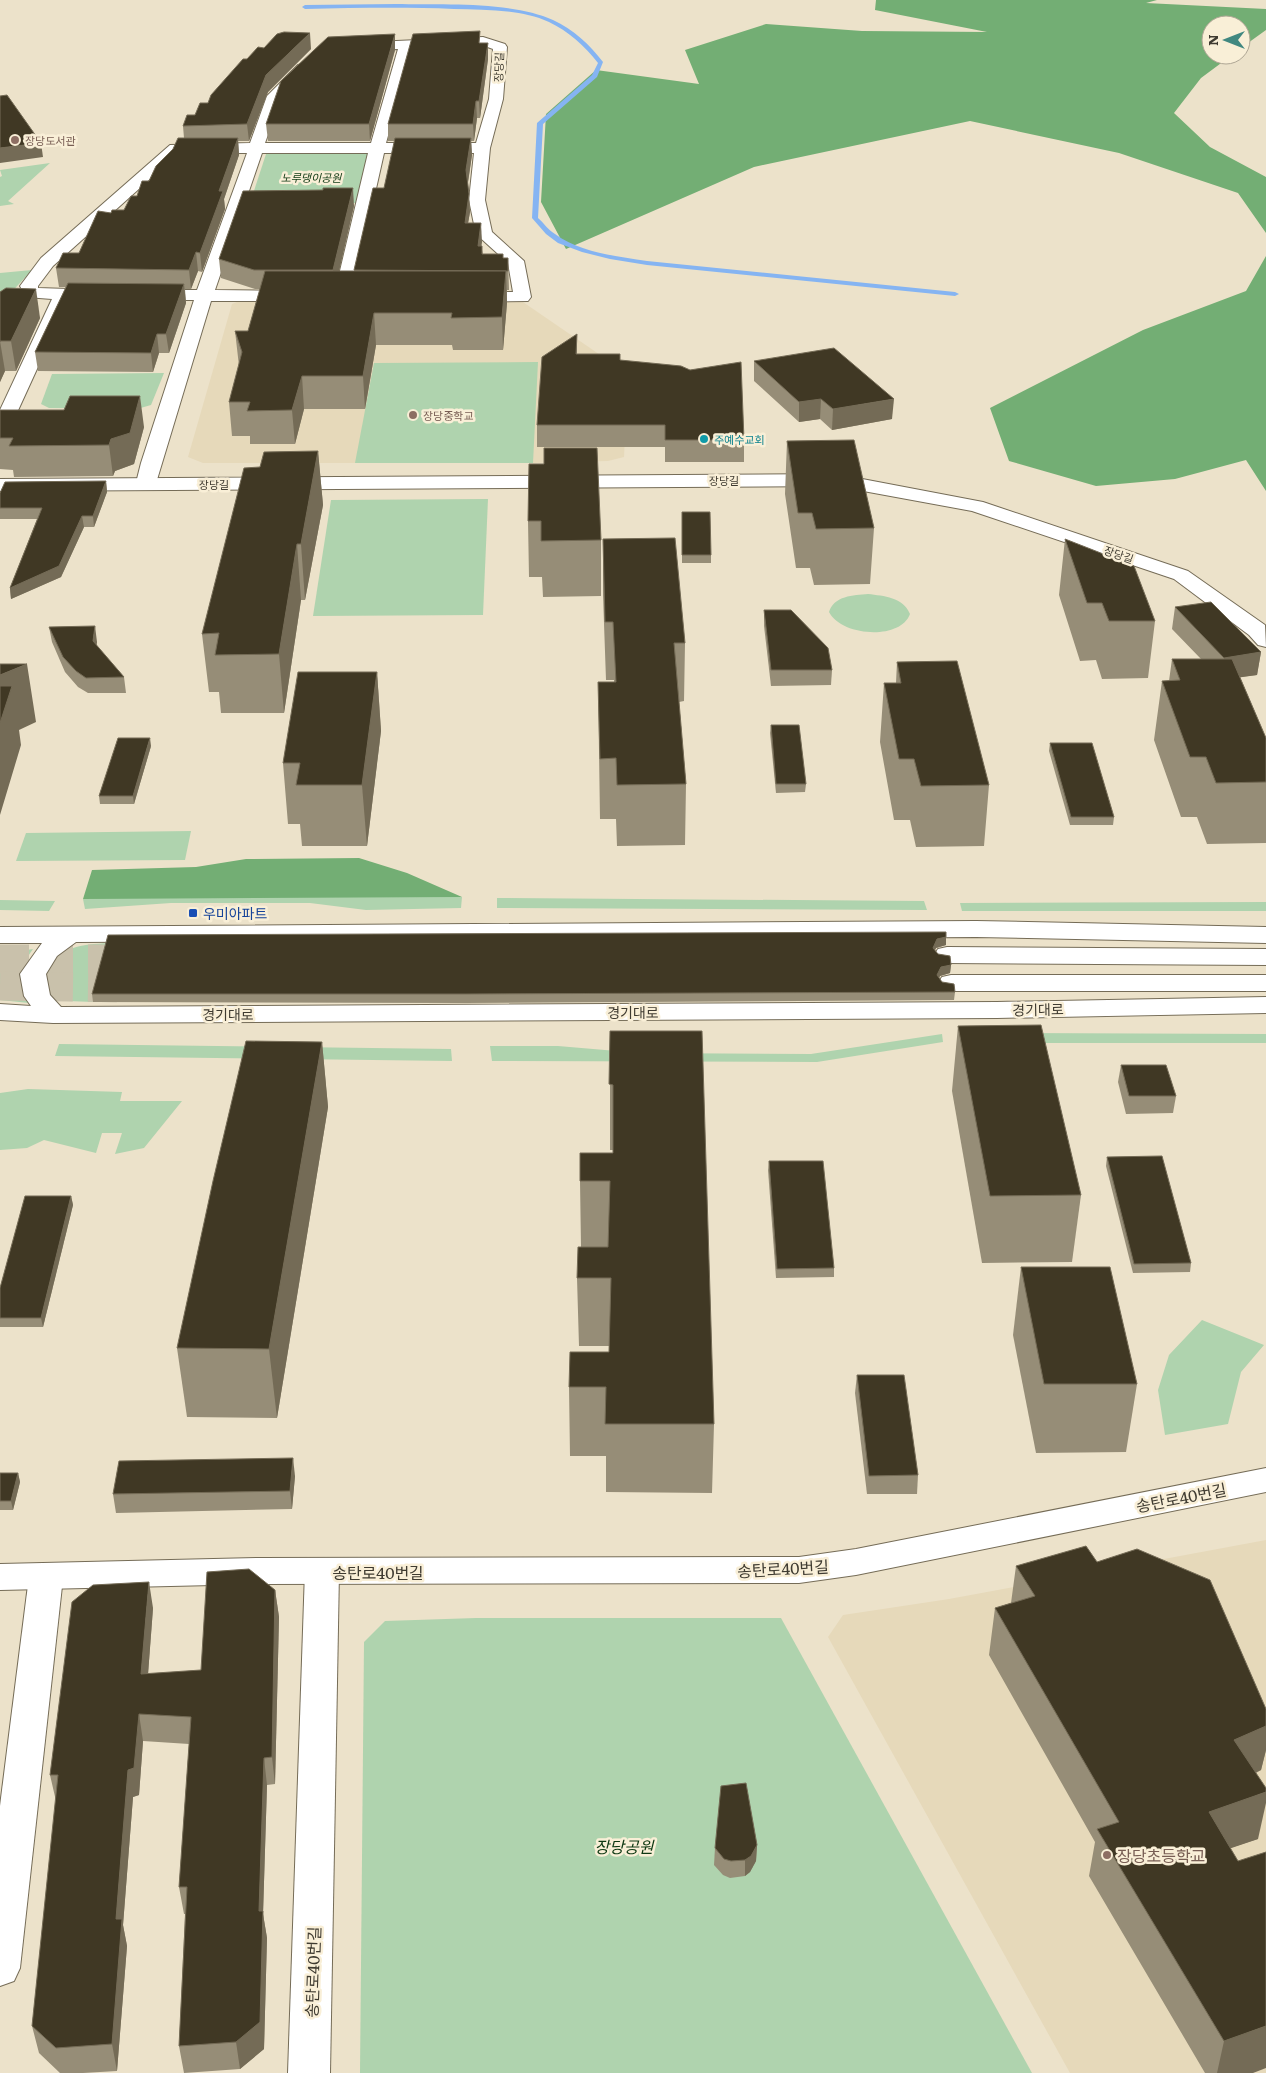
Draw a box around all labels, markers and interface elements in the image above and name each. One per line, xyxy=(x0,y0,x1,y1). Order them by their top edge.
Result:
north arrow xyxy=(1201,15,1251,65)
text: N xyxy=(1202,34,1222,46)
street label: 장당길 xyxy=(489,52,507,82)
place label: 장당도서관 xyxy=(25,132,76,148)
marker: 장당도서관 xyxy=(9,134,21,146)
park label: 노루댕이공원 xyxy=(281,169,342,185)
place label: 장당중학교 xyxy=(423,407,474,423)
marker: 장당중학교 xyxy=(407,409,419,421)
place label: 주예수교회 xyxy=(714,431,765,447)
marker: 주예수교회 xyxy=(698,433,710,445)
street label: 장당길 xyxy=(709,472,739,488)
street label: 장당길 xyxy=(199,476,229,492)
street label: 장당길 xyxy=(1102,541,1136,567)
place label: 우미아파트 xyxy=(203,903,268,923)
marker: 우미아파트 xyxy=(187,907,199,919)
street label: 경기대로 xyxy=(1012,999,1064,1019)
street label: 경기대로 xyxy=(607,1002,659,1022)
street label: 경기대로 xyxy=(202,1004,254,1024)
street label: 송탄로40번길 xyxy=(1134,1476,1228,1518)
street label: 송탄로40번길 xyxy=(737,1554,829,1582)
street label: 송탄로40번길 xyxy=(332,1560,424,1584)
park label: 장당공원 xyxy=(595,1834,655,1858)
place label: 장당초등학교 xyxy=(1117,1843,1205,1867)
marker: 장당초등학교 xyxy=(1101,1849,1113,1861)
street label: 송탄로40번길 xyxy=(298,1926,326,2018)

